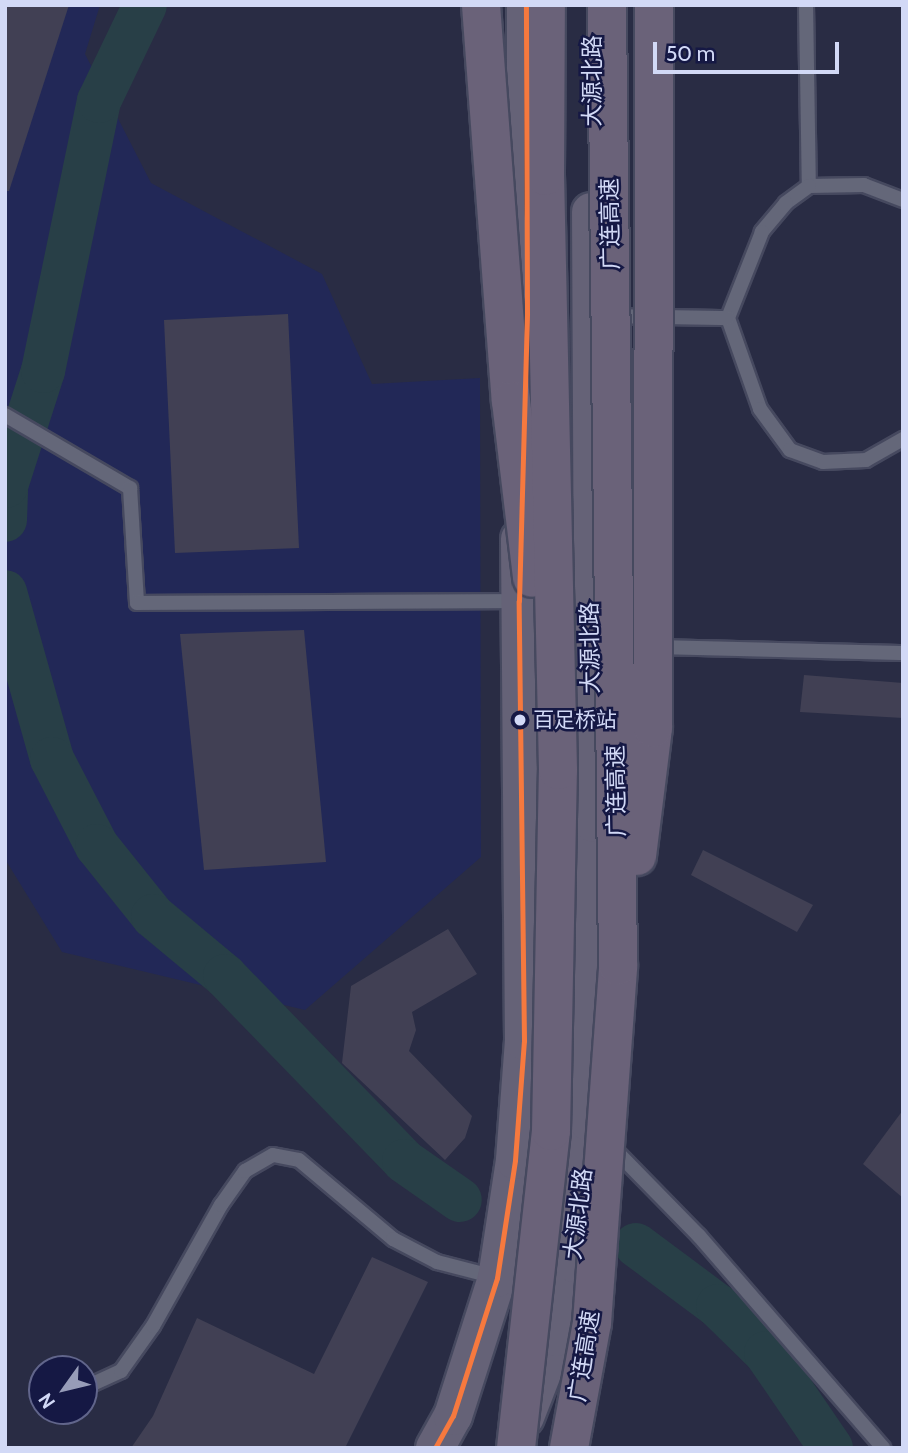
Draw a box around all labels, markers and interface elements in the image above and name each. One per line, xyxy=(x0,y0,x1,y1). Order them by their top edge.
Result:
scale bar xyxy=(656,28,842,72)
street label: 大源北路 xyxy=(578,35,606,127)
text: 50 m xyxy=(666,41,715,66)
street label: 广连高速 xyxy=(595,178,625,270)
street label: 大源北路 xyxy=(575,602,605,694)
place label: 百足桥站 xyxy=(533,707,617,733)
marker: 百足桥站 xyxy=(513,713,527,727)
street label: 广连高速 xyxy=(601,745,631,837)
street label: 大源北路 xyxy=(559,1167,597,1261)
street label: 广连高速 xyxy=(563,1308,605,1404)
north arrow xyxy=(28,1355,98,1425)
text: N xyxy=(34,1389,60,1413)

